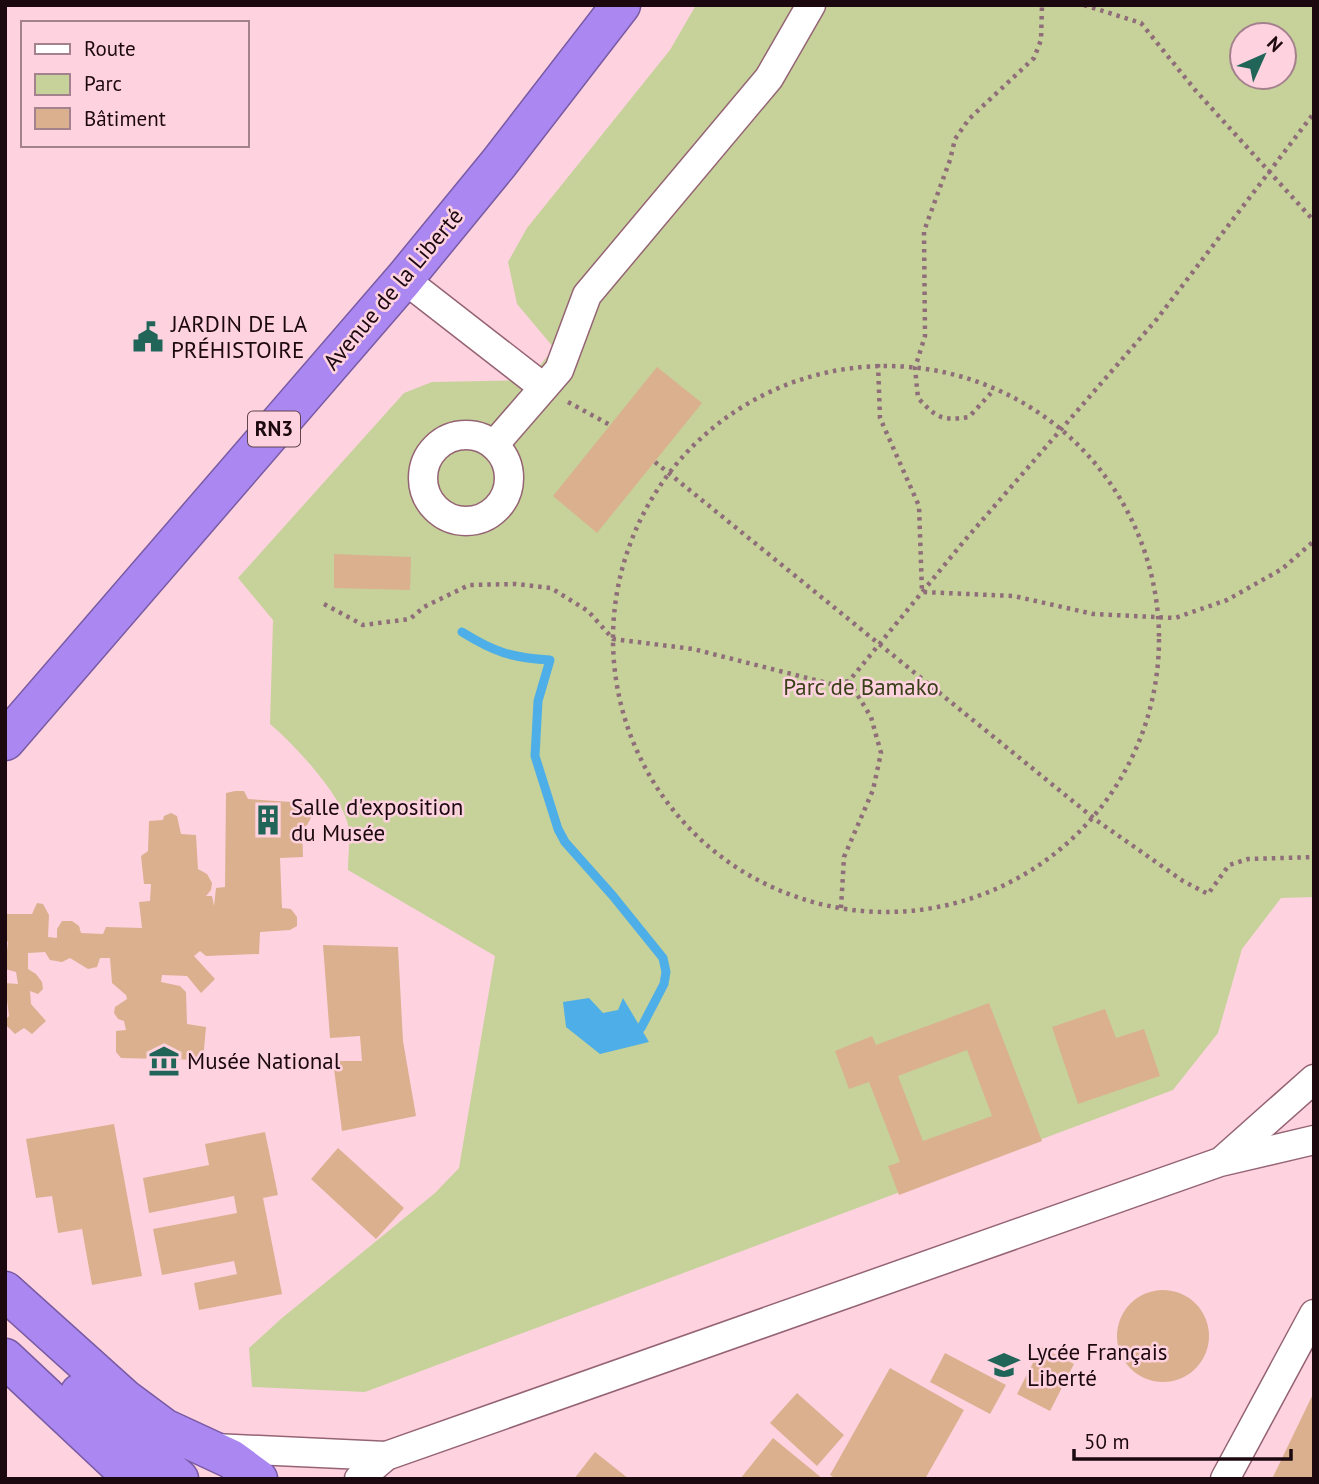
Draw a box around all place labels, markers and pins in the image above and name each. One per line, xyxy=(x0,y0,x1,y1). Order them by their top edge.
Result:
place label: JARDIN DE LA PRÉHISTOIRE xyxy=(170,309,308,364)
public building icon: JARDIN DE LA PRÉHISTOIRE xyxy=(131,320,165,354)
place label: Salle d'exposition du Musée xyxy=(291,792,463,847)
building icon: Salle d'exposition du Musée xyxy=(251,803,285,837)
museum icon: Musée National xyxy=(147,1044,181,1078)
place label: Musée National xyxy=(187,1046,341,1075)
place label: Lycée Français Liberté xyxy=(1027,1337,1168,1392)
school or university icon: Lycée Français Liberté xyxy=(987,1348,1021,1382)

